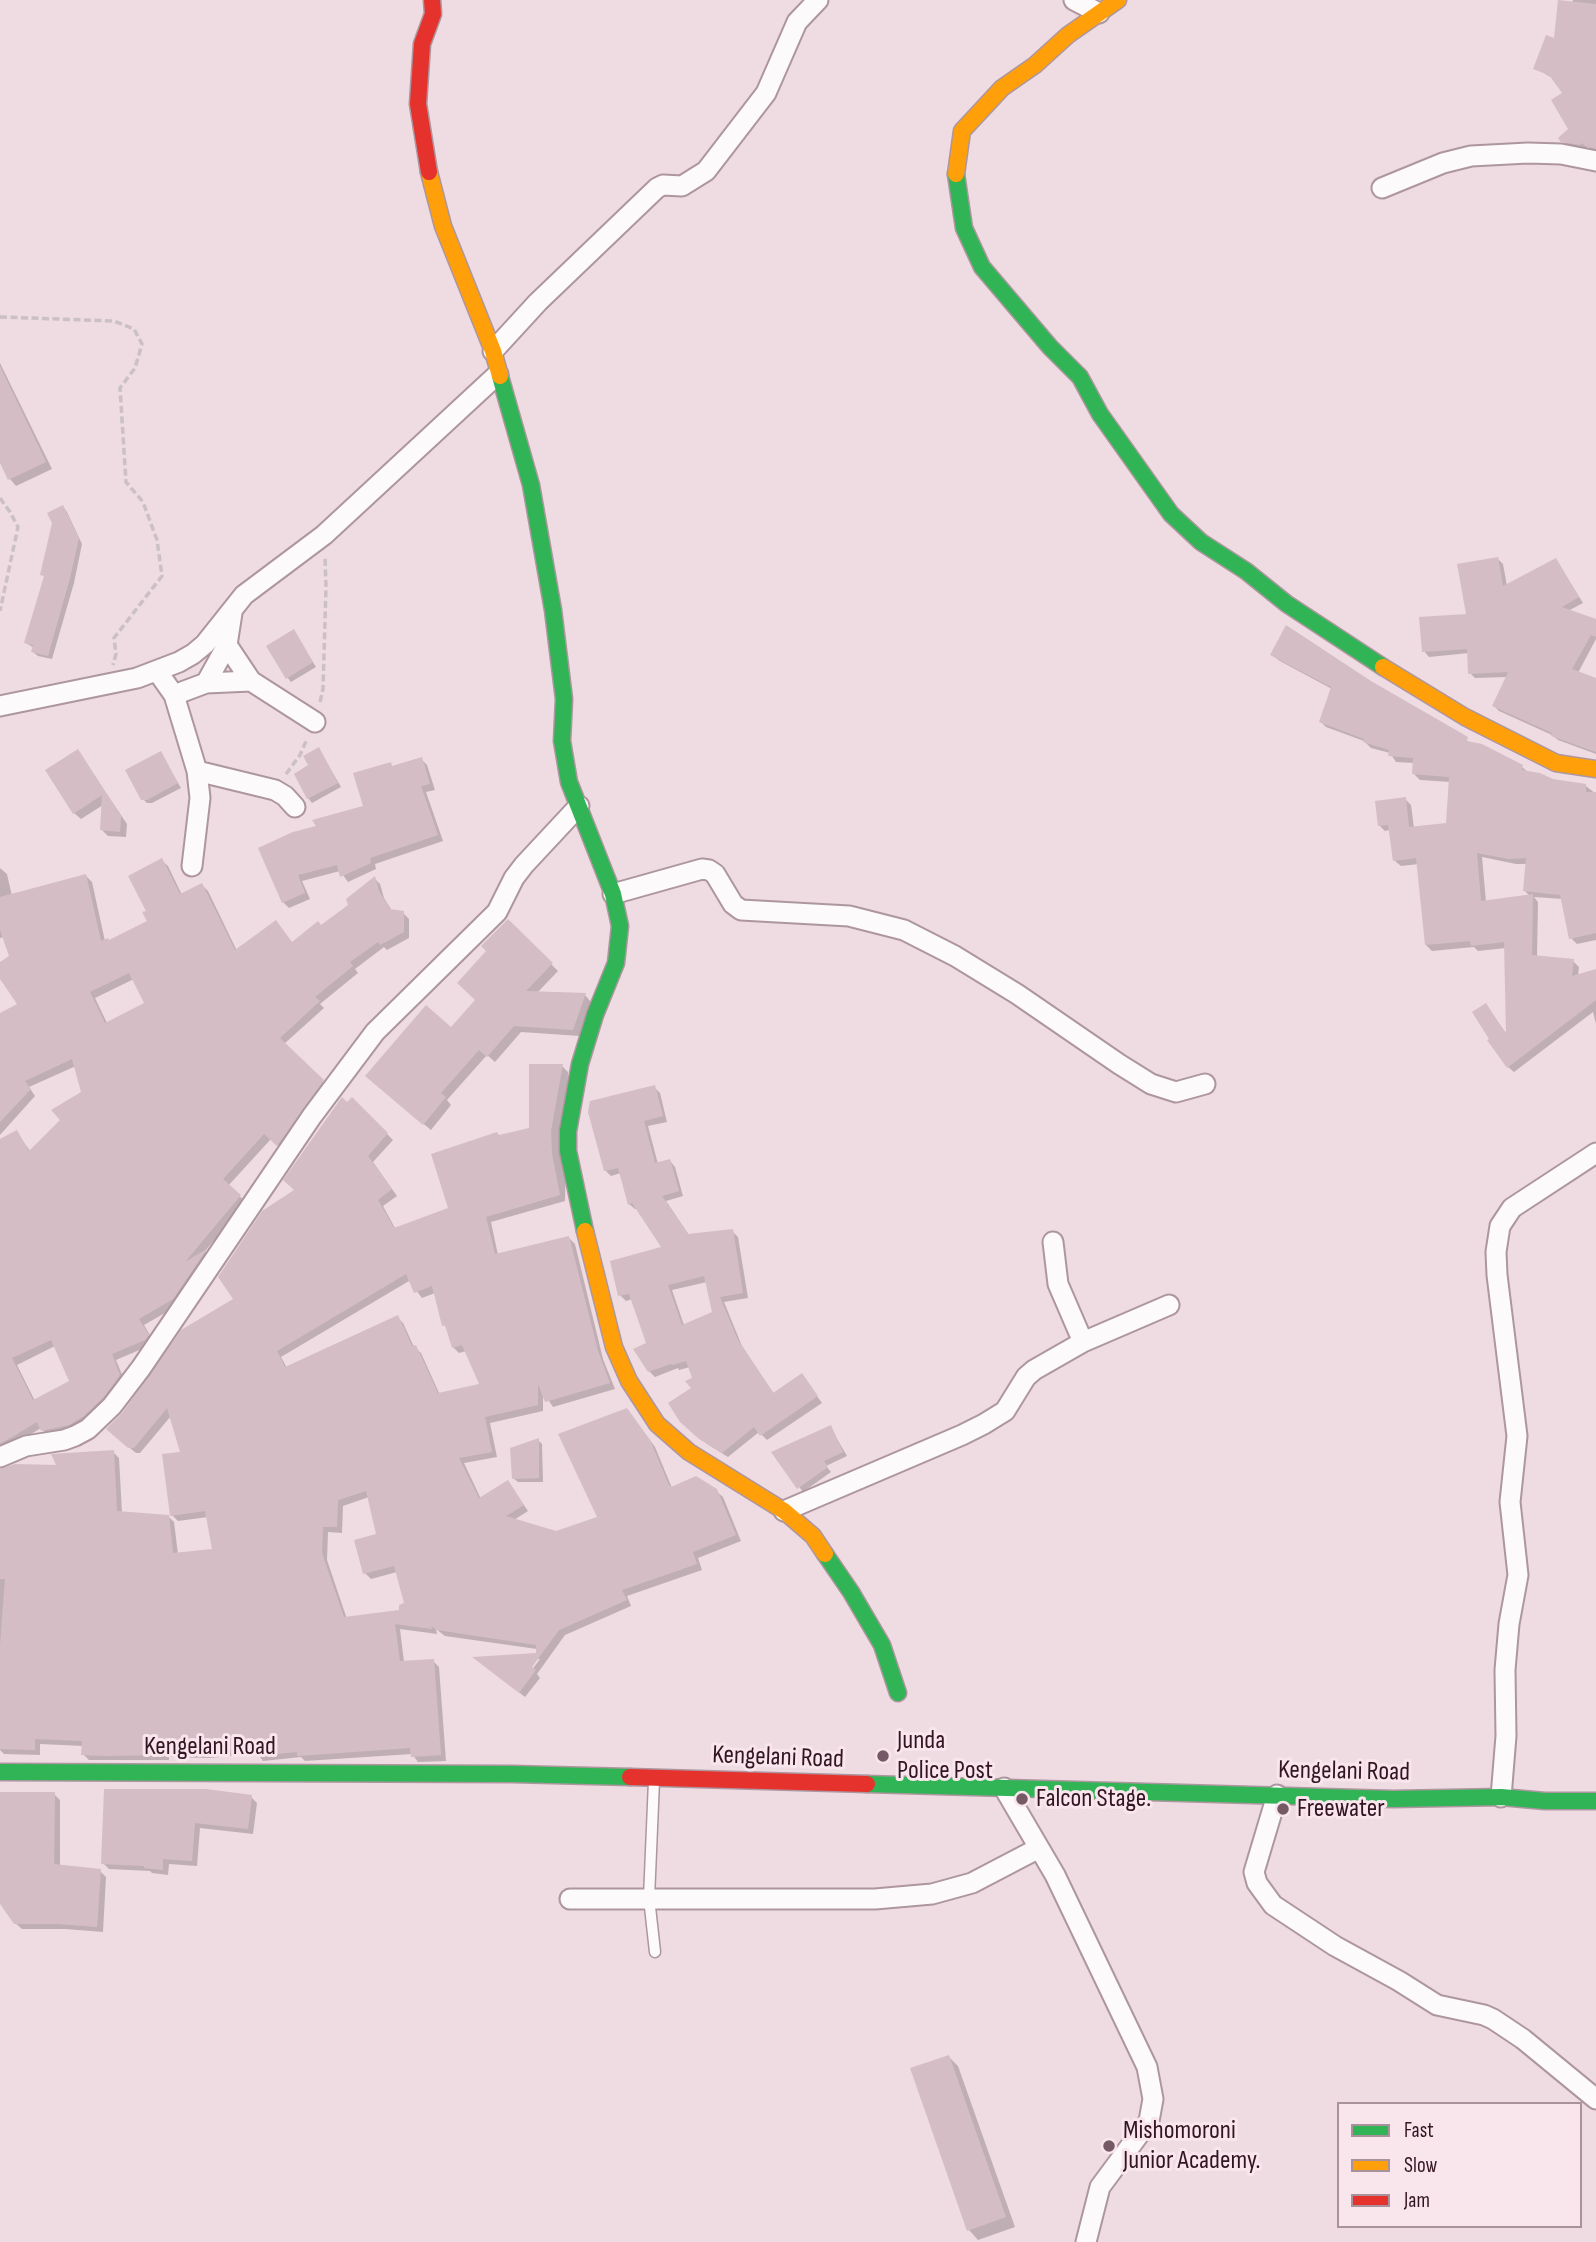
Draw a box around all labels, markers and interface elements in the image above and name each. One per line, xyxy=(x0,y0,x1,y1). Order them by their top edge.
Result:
place label: Junda Police Post xyxy=(897,1725,993,1786)
street label: Kengelani Road xyxy=(144,1731,276,1763)
street label: Kengelani Road xyxy=(712,1740,844,1776)
marker: Junda Police Post xyxy=(875,1748,891,1764)
street label: Kengelani Road xyxy=(1278,1755,1410,1789)
place label: Falcon Stage. xyxy=(1036,1783,1151,1815)
marker: Falcon Stage. xyxy=(1014,1791,1030,1807)
place label: Freewater xyxy=(1297,1793,1385,1825)
marker: Freewater xyxy=(1275,1801,1291,1817)
legend xyxy=(1337,2102,1582,2228)
place label: Mishomoroni Junior Academy. xyxy=(1123,2115,1260,2176)
text: Fast xyxy=(1404,2118,1434,2143)
marker: Mishomoroni Junior Academy. xyxy=(1101,2138,1117,2154)
text: Slow xyxy=(1404,2153,1437,2178)
text: Jam xyxy=(1404,2188,1430,2213)

